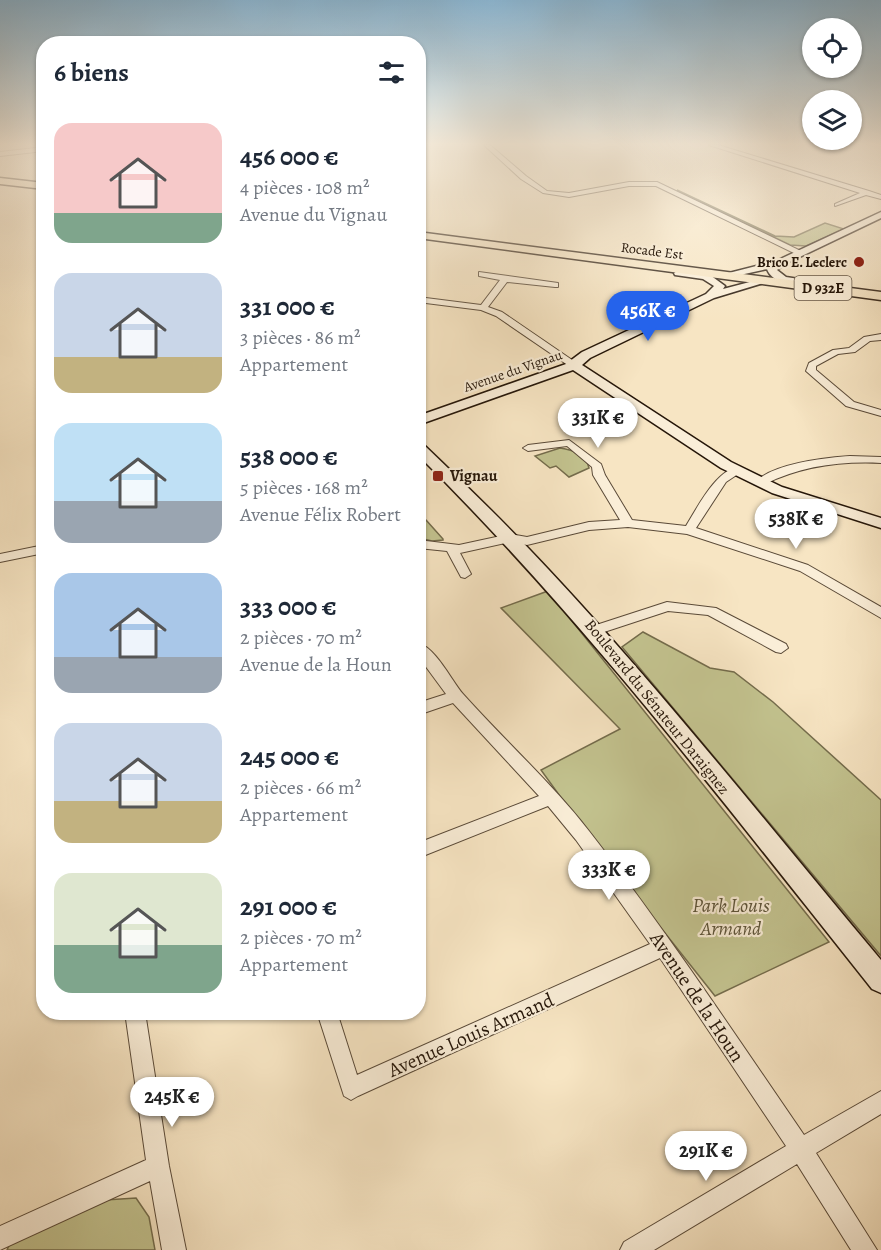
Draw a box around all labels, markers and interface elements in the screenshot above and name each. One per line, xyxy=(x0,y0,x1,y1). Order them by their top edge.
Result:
map controls xyxy=(802,18,862,150)
button: locate xyxy=(802,18,862,78)
text: 6 biens xyxy=(54,55,129,90)
icon: filters xyxy=(375,56,408,89)
button: layers xyxy=(802,90,862,150)
text: 456 000 € xyxy=(240,139,339,174)
icon: home xyxy=(102,147,174,219)
text: 4 pièces · 108 m² xyxy=(240,174,370,201)
text: Avenue du Vignau xyxy=(240,201,387,228)
street label: Rocade Est xyxy=(620,238,685,264)
place label: Brico E. Leclerc xyxy=(757,253,847,272)
marker: Brico E. Leclerc xyxy=(852,255,866,269)
road number: D 932E xyxy=(794,276,852,300)
text: 331 000 € xyxy=(240,289,335,324)
pin: 456K € xyxy=(599,291,697,342)
icon: home xyxy=(102,297,174,369)
text: 456K € xyxy=(620,297,676,324)
text: 3 pièces · 86 m² xyxy=(240,324,361,351)
street label: Avenue du Vignau xyxy=(460,345,565,397)
text: Appartement xyxy=(240,351,348,378)
pin: 331K € xyxy=(549,398,647,449)
text: 331K € xyxy=(572,404,624,431)
text: 538 000 € xyxy=(240,439,338,474)
icon: home xyxy=(102,447,174,519)
place label: Vignau xyxy=(449,465,498,487)
marker: Vignau xyxy=(431,469,445,483)
text: 5 pièces · 168 m² xyxy=(240,474,368,501)
pin: 538K € xyxy=(747,499,845,550)
text: Avenue Félix Robert xyxy=(240,501,401,528)
text: 538K € xyxy=(769,505,823,532)
text: 333 000 € xyxy=(240,589,337,624)
icon: home xyxy=(102,597,174,669)
street label: Boulevard du Sénateur Daraignez xyxy=(579,615,735,799)
text: 2 pièces · 70 m² xyxy=(240,624,362,651)
text: Avenue de la Houn xyxy=(240,651,392,678)
text: 245 000 € xyxy=(240,739,339,774)
icon: home xyxy=(102,747,174,819)
text: 2 pièces · 66 m² xyxy=(240,774,361,801)
text: Appartement xyxy=(240,801,348,828)
pin: 333K € xyxy=(560,850,658,901)
text: 333K € xyxy=(582,856,636,883)
text: 291 000 € xyxy=(240,889,337,924)
park label: Park Louis Armand xyxy=(692,892,770,942)
icon: home xyxy=(102,897,174,969)
text: 2 pièces · 70 m² xyxy=(240,924,362,951)
street label: Avenue de la Houn xyxy=(643,926,751,1067)
text: Appartement xyxy=(240,951,348,978)
street label: Avenue Louis Armand xyxy=(383,986,558,1084)
pin: 245K € xyxy=(123,1077,221,1128)
text: 245K € xyxy=(144,1083,200,1110)
pin: 291K € xyxy=(657,1131,755,1182)
text: 291K € xyxy=(679,1137,733,1164)

